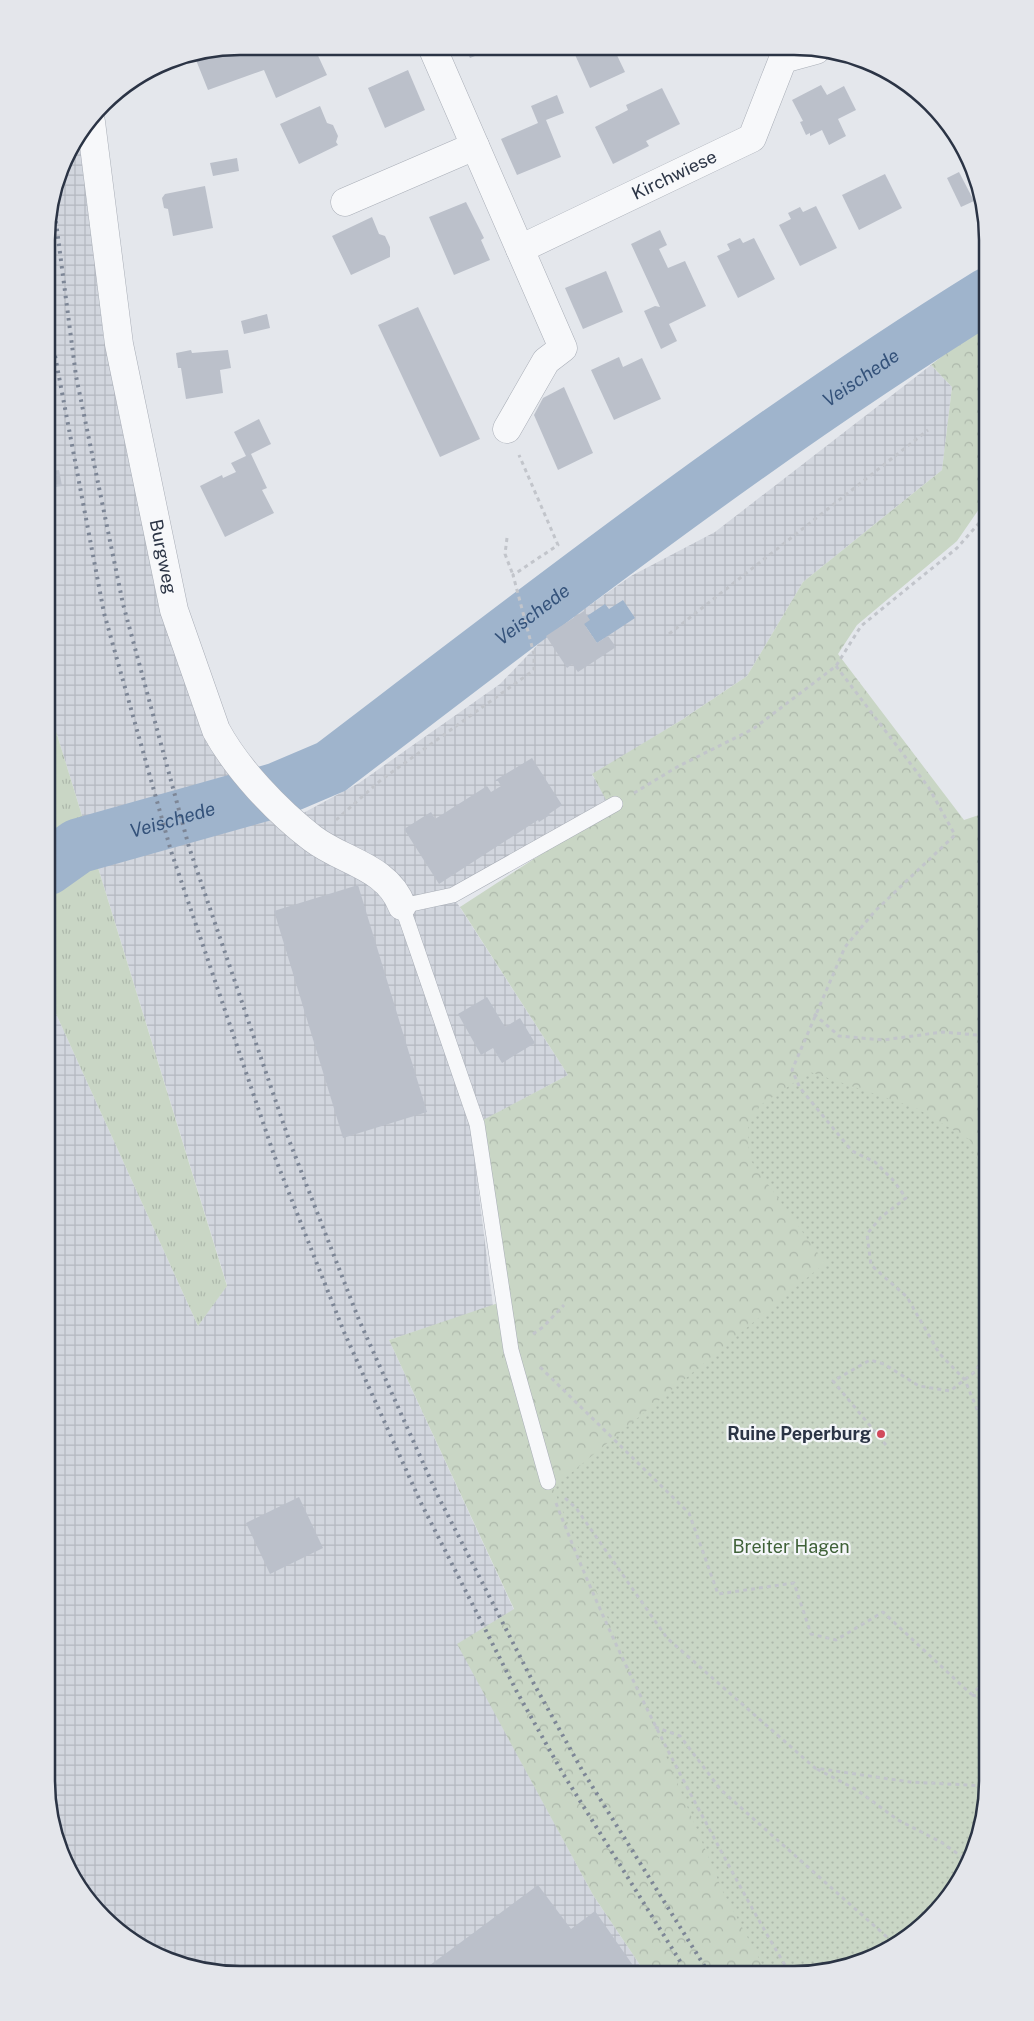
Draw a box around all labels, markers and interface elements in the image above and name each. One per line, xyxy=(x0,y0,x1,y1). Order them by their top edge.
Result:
street label: Kirchwiese xyxy=(628,146,720,204)
water label: Veischede xyxy=(818,344,903,411)
street label: Burgweg xyxy=(146,517,181,596)
water label: Veischede xyxy=(490,579,574,649)
water label: Veischede xyxy=(127,797,218,842)
place label: Ruine Peperburg xyxy=(727,1423,871,1444)
marker: Ruine Peperburg xyxy=(875,1428,887,1440)
park label: Breiter Hagen xyxy=(732,1536,850,1557)

